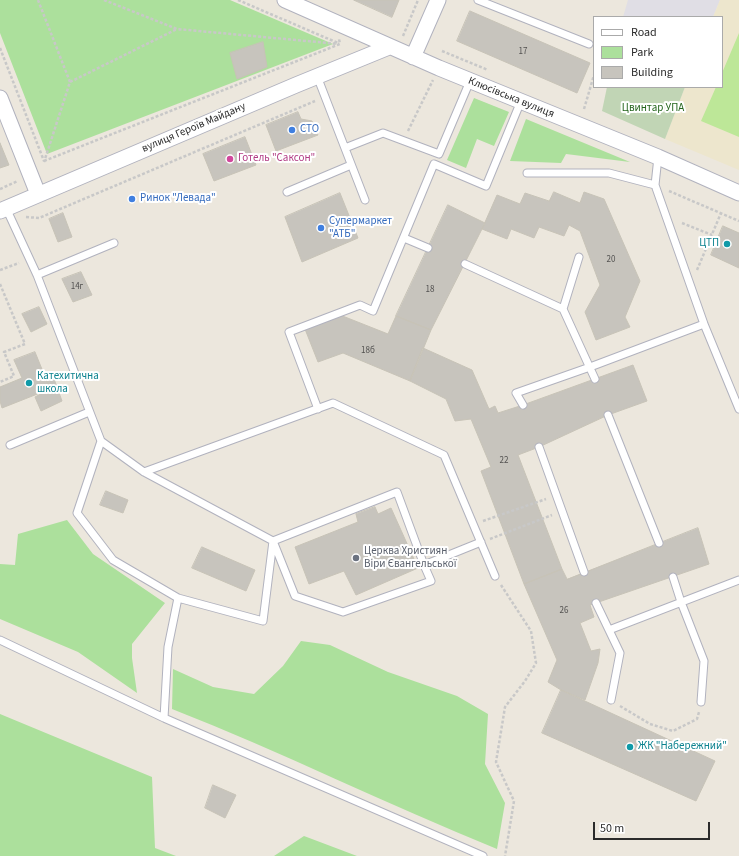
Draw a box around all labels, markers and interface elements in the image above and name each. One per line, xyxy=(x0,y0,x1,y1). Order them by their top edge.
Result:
legend xyxy=(593,16,723,88)
text: Road xyxy=(631,24,657,41)
text: Park xyxy=(631,44,653,61)
house number: 17 xyxy=(519,47,527,57)
text: Building xyxy=(631,64,673,81)
street label: Клюсівська вулиця xyxy=(466,75,556,121)
street label: вулиця Героїв Майдану xyxy=(140,100,248,156)
park label: Цвинтар УПА xyxy=(622,102,684,116)
place label: СТО xyxy=(300,123,319,137)
marker: СТО xyxy=(287,125,297,135)
place label: Готель "Саксон" xyxy=(238,152,315,166)
marker: Готель "Саксон" xyxy=(225,154,235,164)
place label: Ринок "Левада" xyxy=(140,192,216,206)
marker: Ринок "Левада" xyxy=(127,194,137,204)
place label: Супермаркет "АТБ" xyxy=(329,215,392,241)
marker: Супермаркет "АТБ" xyxy=(316,223,326,233)
place label: ЦТП xyxy=(699,237,719,251)
marker: ЦТП xyxy=(722,239,732,249)
house number: 20 xyxy=(607,255,615,265)
house number: 14г xyxy=(71,282,83,292)
house number: 18 xyxy=(426,285,434,295)
house number: 18б xyxy=(361,346,375,356)
place label: Катехитична школа xyxy=(37,370,99,396)
marker: Катехитична школа xyxy=(24,378,34,388)
house number: 22 xyxy=(500,456,508,466)
place label: Церква Християн Віри Євангельської xyxy=(364,545,456,571)
marker: Церква Християн Віри Євангельської xyxy=(351,553,361,563)
house number: 26 xyxy=(560,606,568,616)
place label: ЖК "Набережний" xyxy=(638,740,727,754)
marker: ЖК "Набережний" xyxy=(625,742,635,752)
scale bar xyxy=(595,814,712,840)
text: 50 m xyxy=(600,820,624,837)

